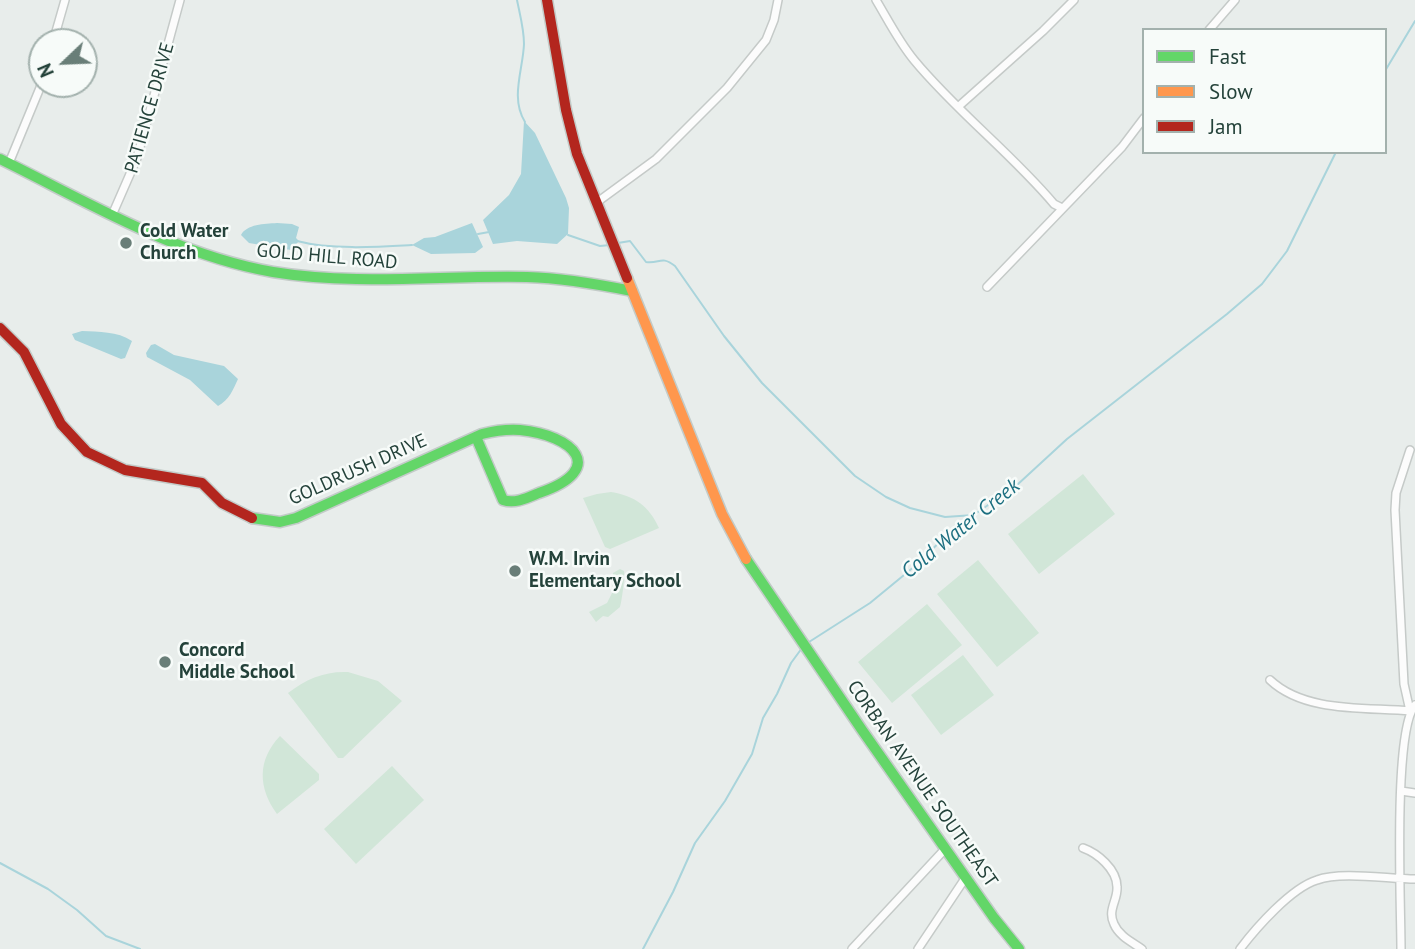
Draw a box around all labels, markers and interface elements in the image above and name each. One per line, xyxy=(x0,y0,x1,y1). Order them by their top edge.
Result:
north arrow xyxy=(28,28,98,98)
legend xyxy=(1142,28,1387,154)
street label: PATIENCE DRIVE xyxy=(120,40,180,176)
text: Fast xyxy=(1209,43,1246,70)
text: N xyxy=(32,60,59,81)
text: Slow xyxy=(1209,78,1253,105)
text: Jam xyxy=(1209,113,1243,140)
place label: Cold Water Church xyxy=(140,221,229,265)
marker: Cold Water Church xyxy=(118,235,134,251)
street label: GOLD HILL ROAD xyxy=(256,239,398,275)
street label: GOLDRUSH DRIVE xyxy=(285,429,431,511)
water label: Cold Water Creek xyxy=(897,474,1025,584)
place label: W.M. Irvin Elementary School xyxy=(529,549,681,593)
marker: W.M. Irvin Elementary School xyxy=(507,563,523,579)
place label: Concord Middle School xyxy=(179,640,294,684)
marker: Concord Middle School xyxy=(157,654,173,670)
street label: CORBAN AVENUE SOUTHEAST xyxy=(842,676,1002,892)

